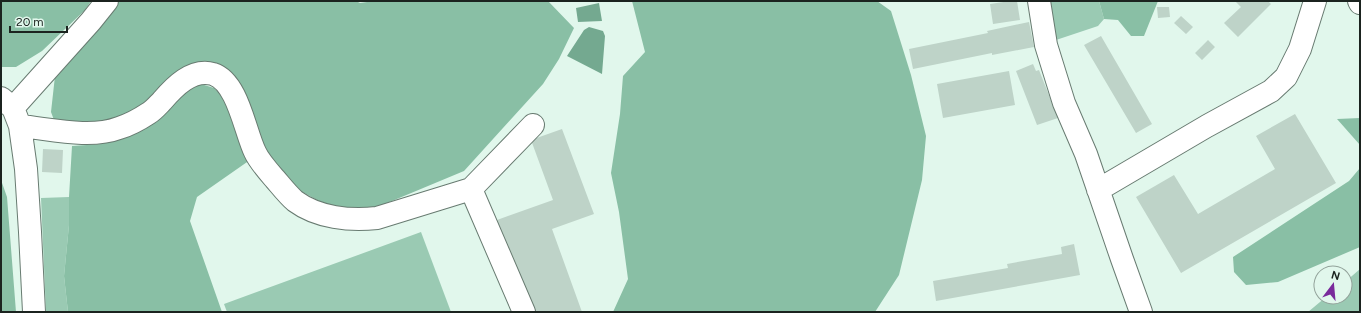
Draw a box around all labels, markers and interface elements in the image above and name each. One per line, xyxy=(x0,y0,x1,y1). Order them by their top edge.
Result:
scale bar xyxy=(10,8,67,34)
text: 20 m xyxy=(16,15,44,29)
north arrow xyxy=(1313,265,1353,305)
text: N xyxy=(1330,268,1342,283)

